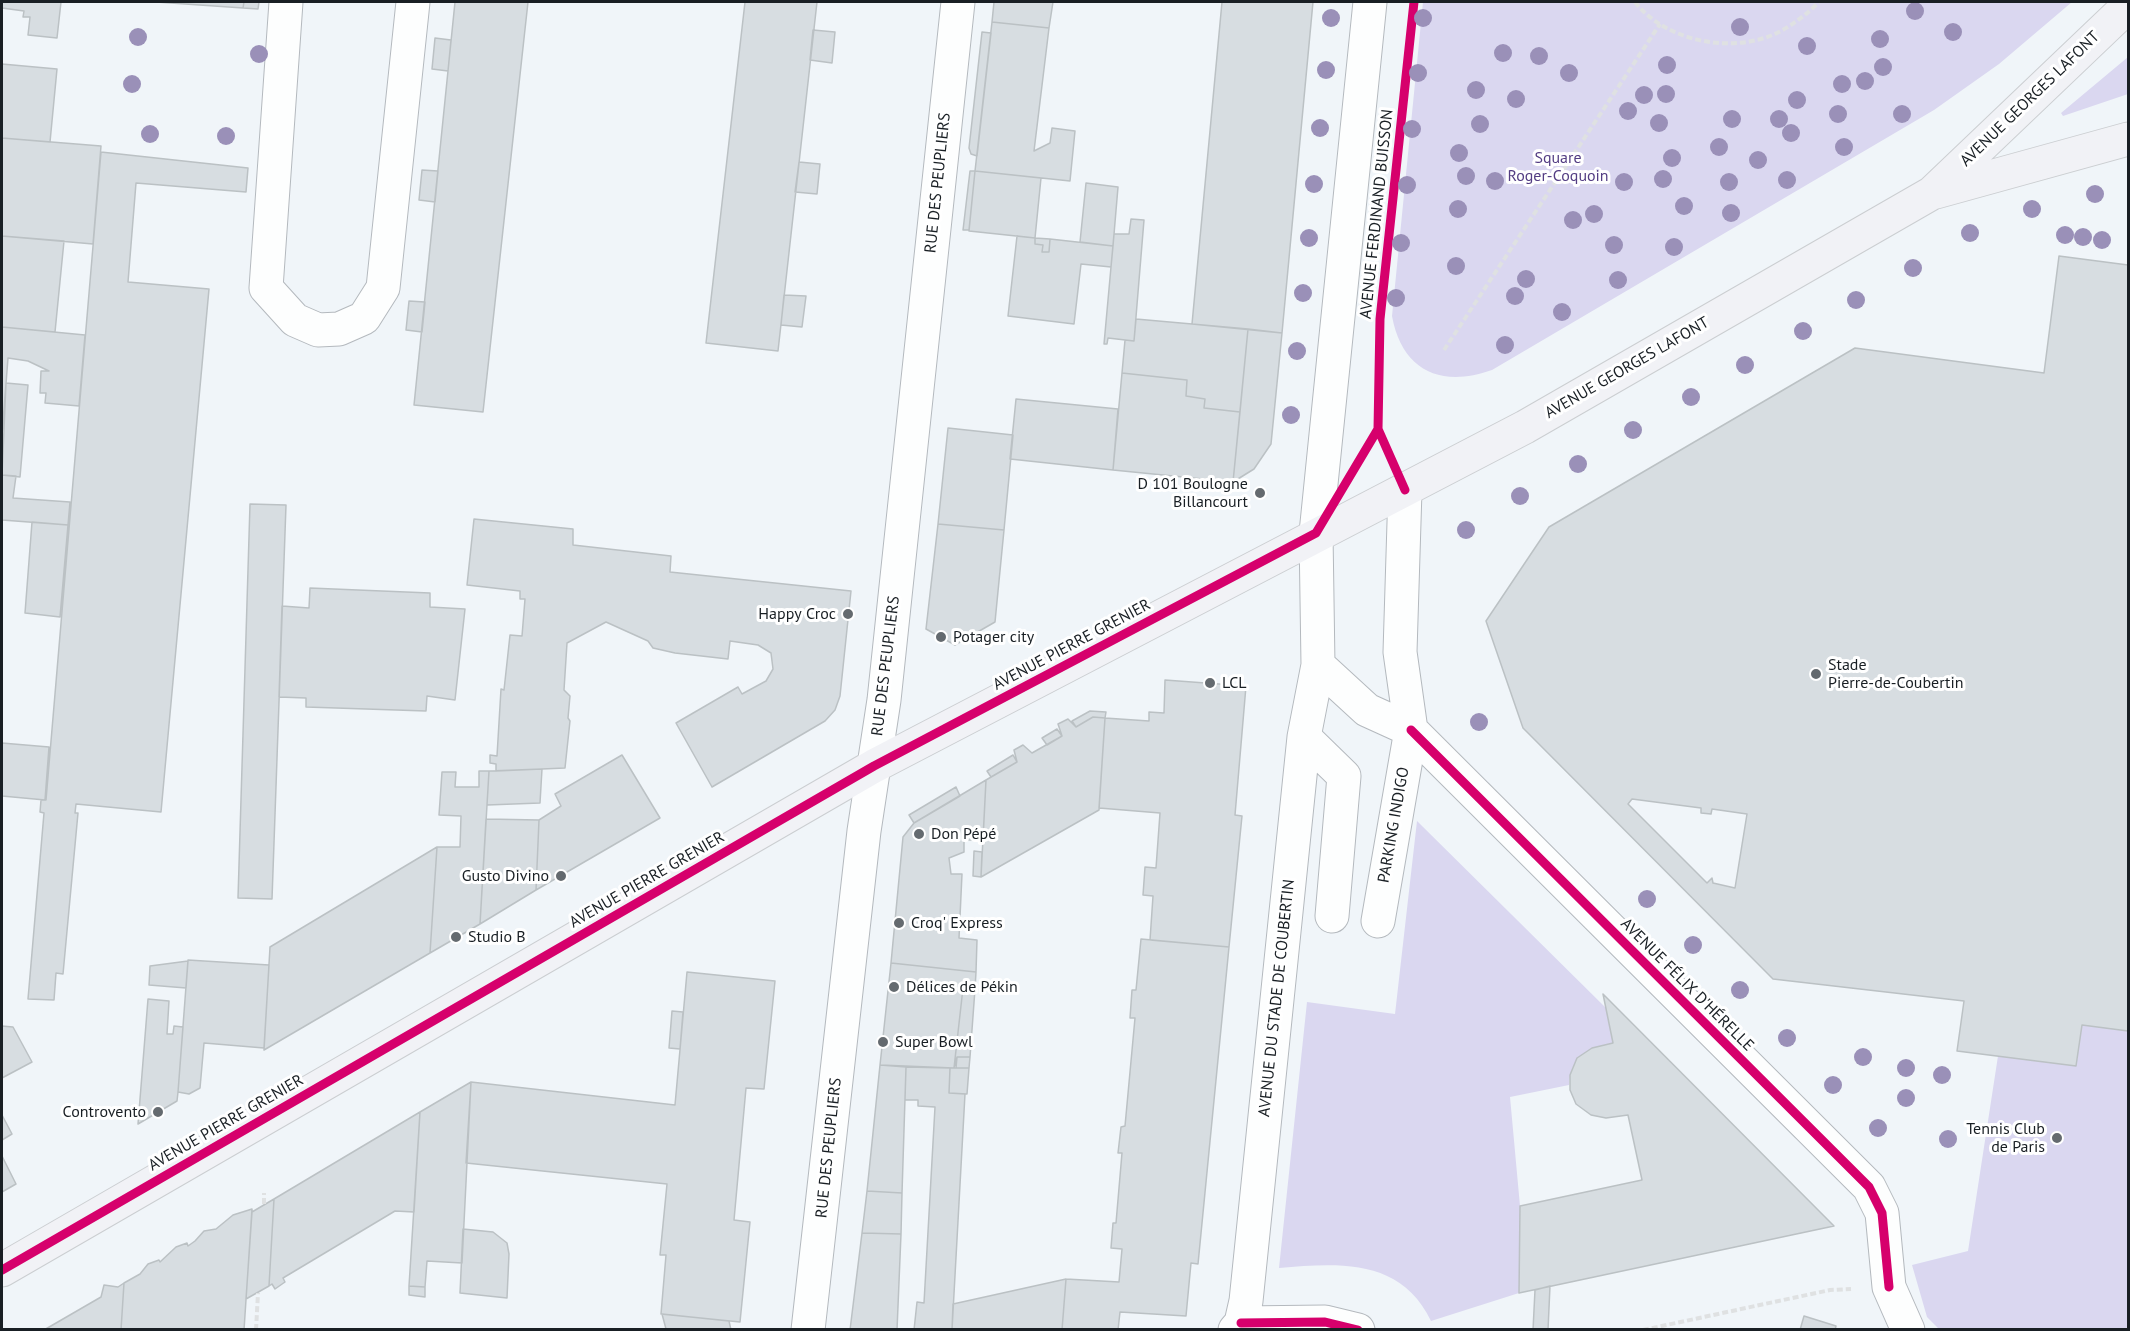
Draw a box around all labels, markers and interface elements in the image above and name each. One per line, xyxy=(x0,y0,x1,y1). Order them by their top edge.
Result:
street label: AVENUE GEORGES LAFONT xyxy=(1956,27,2104,171)
street label: AVENUE FERDINAND BUISSON xyxy=(1356,108,1398,320)
street label: RUE DES PEUPLIERS xyxy=(921,112,955,254)
park label: Square Roger-Coquoin xyxy=(1507,148,1609,186)
street label: AVENUE GEORGES LAFONT xyxy=(1542,313,1712,423)
place label: D 101 Boulogne Billancourt xyxy=(1138,474,1248,512)
marker: D 101 Boulogne Billancourt xyxy=(1253,486,1267,500)
street label: RUE DES PEUPLIERS xyxy=(868,595,904,737)
street label: AVENUE PIERRE GRENIER xyxy=(990,595,1154,695)
place label: Happy Croc xyxy=(758,604,836,624)
marker: Happy Croc xyxy=(841,607,855,621)
place label: Potager city xyxy=(953,627,1034,647)
marker: Potager city xyxy=(934,630,948,644)
place label: Stade Pierre-de-Coubertin xyxy=(1828,655,1964,693)
marker: Stade Pierre-de-Coubertin xyxy=(1809,667,1823,681)
place label: LCL xyxy=(1222,673,1247,693)
marker: LCL xyxy=(1203,676,1217,690)
street label: PARKING INDIGO xyxy=(1374,766,1414,884)
place label: Don Pépé xyxy=(931,824,996,844)
marker: Don Pépé xyxy=(912,827,926,841)
street label: AVENUE PIERRE GRENIER xyxy=(566,828,728,932)
place label: Gusto Divino xyxy=(462,866,549,886)
marker: Gusto Divino xyxy=(554,869,568,883)
street label: AVENUE DU STADE DE COUBERTIN xyxy=(1255,878,1299,1118)
place label: Croq' Express xyxy=(911,913,1003,933)
street label: AVENUE FÉLIX D'HÉRELLE xyxy=(1617,915,1757,1055)
marker: Croq' Express xyxy=(892,916,906,930)
place label: Studio B xyxy=(468,927,526,947)
marker: Studio B xyxy=(449,930,463,944)
place label: Délices de Pékin xyxy=(906,977,1018,997)
marker: Délices de Pékin xyxy=(887,980,901,994)
place label: Super Bowl xyxy=(895,1032,973,1052)
marker: Super Bowl xyxy=(876,1035,890,1049)
street label: AVENUE PIERRE GRENIER xyxy=(145,1071,307,1175)
street label: RUE DES PEUPLIERS xyxy=(812,1077,846,1219)
place label: Controvento xyxy=(63,1102,146,1122)
marker: Controvento xyxy=(151,1105,165,1119)
place label: Tennis Club de Paris xyxy=(1966,1119,2045,1157)
marker: Tennis Club de Paris xyxy=(2050,1131,2064,1145)

